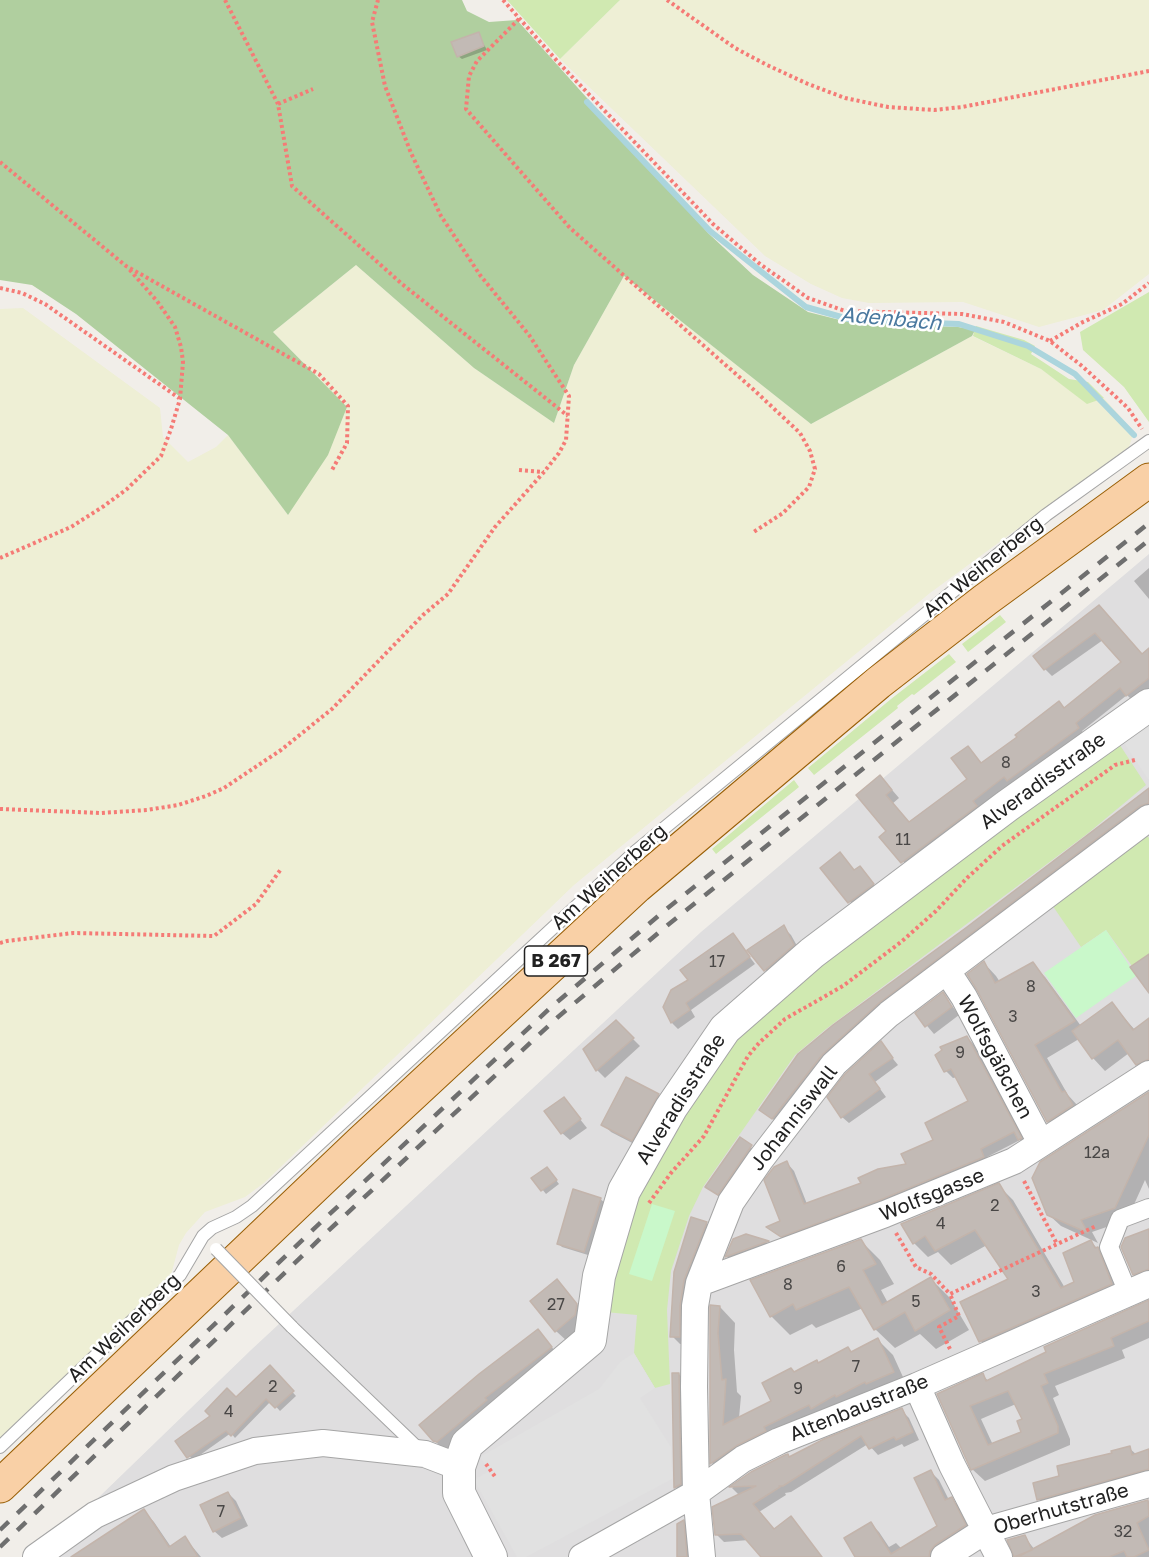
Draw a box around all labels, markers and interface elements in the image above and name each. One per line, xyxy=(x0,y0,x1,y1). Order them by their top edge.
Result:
water label: Adenbach xyxy=(840,302,942,336)
street label: Am Weiherberg xyxy=(918,511,1048,623)
street label: Alveradisstraße xyxy=(976,727,1110,835)
house number: 8 xyxy=(1001,753,1011,773)
street label: Am Weiherberg xyxy=(546,819,672,935)
house number: 11 xyxy=(895,830,911,850)
road number: B 267 xyxy=(524,946,588,976)
house number: 17 xyxy=(709,952,725,972)
house number: 8 xyxy=(1026,977,1036,997)
street label: Wolfsgäßchen xyxy=(952,991,1038,1123)
house number: 3 xyxy=(1008,1007,1018,1027)
street label: Alveradisstraße xyxy=(631,1029,731,1169)
house number: 9 xyxy=(955,1043,965,1063)
street label: Johanniswall xyxy=(745,1061,843,1175)
house number: 12a xyxy=(1084,1143,1110,1163)
street label: Wolfsgasse xyxy=(876,1163,988,1227)
house number: 2 xyxy=(990,1196,1000,1216)
house number: 4 xyxy=(936,1214,946,1234)
house number: 6 xyxy=(836,1257,846,1277)
street label: Am Weiherberg xyxy=(63,1268,185,1388)
house number: 8 xyxy=(783,1275,793,1295)
house number: 3 xyxy=(1031,1282,1041,1302)
house number: 5 xyxy=(911,1292,921,1312)
house number: 27 xyxy=(547,1295,565,1315)
house number: 7 xyxy=(852,1357,860,1377)
street label: Altenbaustraße xyxy=(786,1369,932,1447)
house number: 2 xyxy=(268,1377,278,1397)
house number: 9 xyxy=(793,1379,803,1399)
house number: 4 xyxy=(224,1402,234,1422)
street label: Oberhutstraße xyxy=(991,1478,1131,1540)
house number: 7 xyxy=(217,1502,225,1522)
house number: 32 xyxy=(1114,1522,1132,1542)

